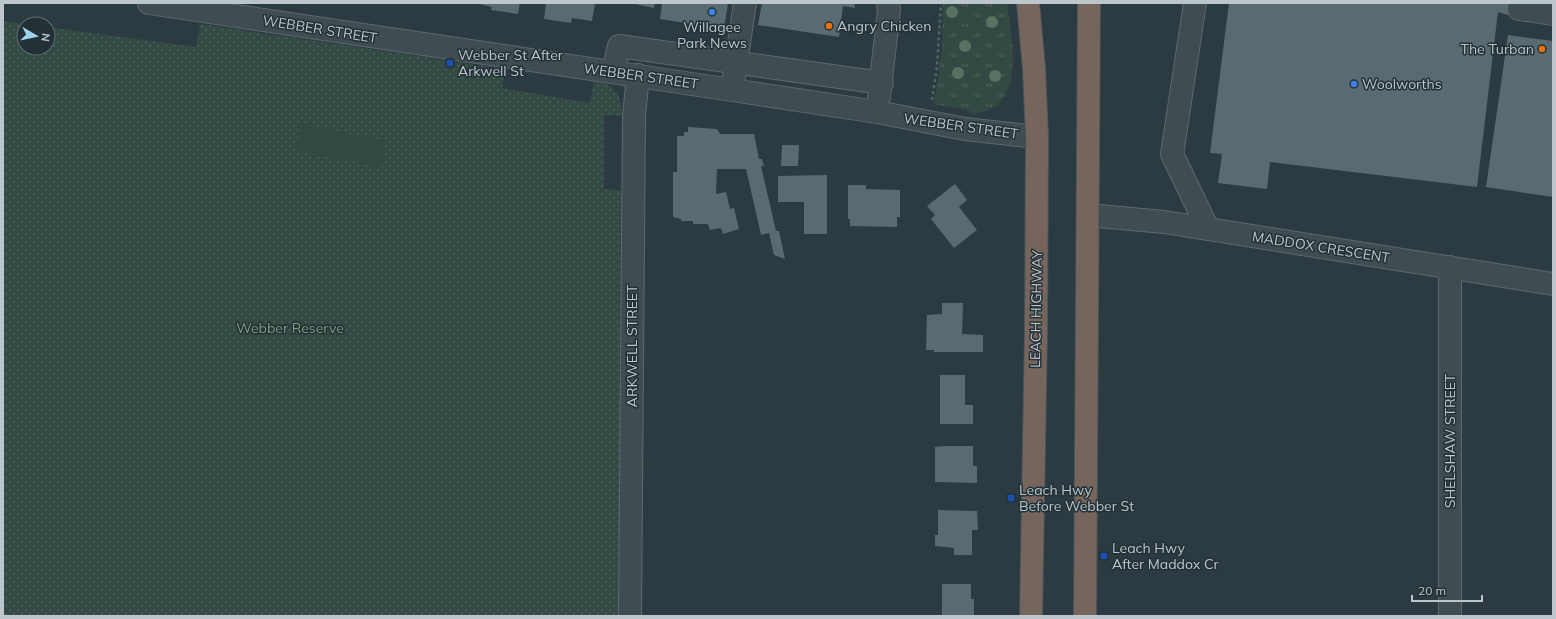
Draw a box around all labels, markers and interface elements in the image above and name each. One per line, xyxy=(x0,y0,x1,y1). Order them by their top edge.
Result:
marker: Willagee Park News xyxy=(707,7,717,17)
street label: WEBBER STREET xyxy=(261,11,379,47)
north arrow xyxy=(16,16,56,56)
place label: Angry Chicken xyxy=(837,17,931,35)
place label: Willagee Park News xyxy=(677,18,747,52)
marker: Angry Chicken xyxy=(824,21,834,31)
text: N xyxy=(38,32,53,43)
place label: The Turban xyxy=(1460,40,1534,58)
marker: The Turban xyxy=(1537,44,1547,54)
place label: Webber St After Arkwell St xyxy=(458,46,564,80)
marker: Webber St After Arkwell St xyxy=(445,58,455,68)
street label: WEBBER STREET xyxy=(582,59,700,93)
place label: Woolworths xyxy=(1362,75,1442,93)
marker: Woolworths xyxy=(1349,79,1359,89)
street label: WEBBER STREET xyxy=(902,109,1020,143)
street label: MADDOX CRESCENT xyxy=(1251,227,1392,267)
street label: LEACH HIGHWAY xyxy=(1026,249,1046,368)
street label: ARKWELL STREET xyxy=(623,284,641,407)
park label: Webber Reserve xyxy=(236,319,344,337)
street label: SHELSHAW STREET xyxy=(1441,373,1459,508)
place label: Leach Hwy Before Webber St xyxy=(1019,481,1134,515)
marker: Leach Hwy Before Webber St xyxy=(1006,493,1016,503)
place label: Leach Hwy After Maddox Cr xyxy=(1112,539,1220,573)
marker: Leach Hwy After Maddox Cr xyxy=(1099,551,1109,561)
scale bar xyxy=(1412,577,1482,603)
text: 20 m xyxy=(1418,583,1446,598)

